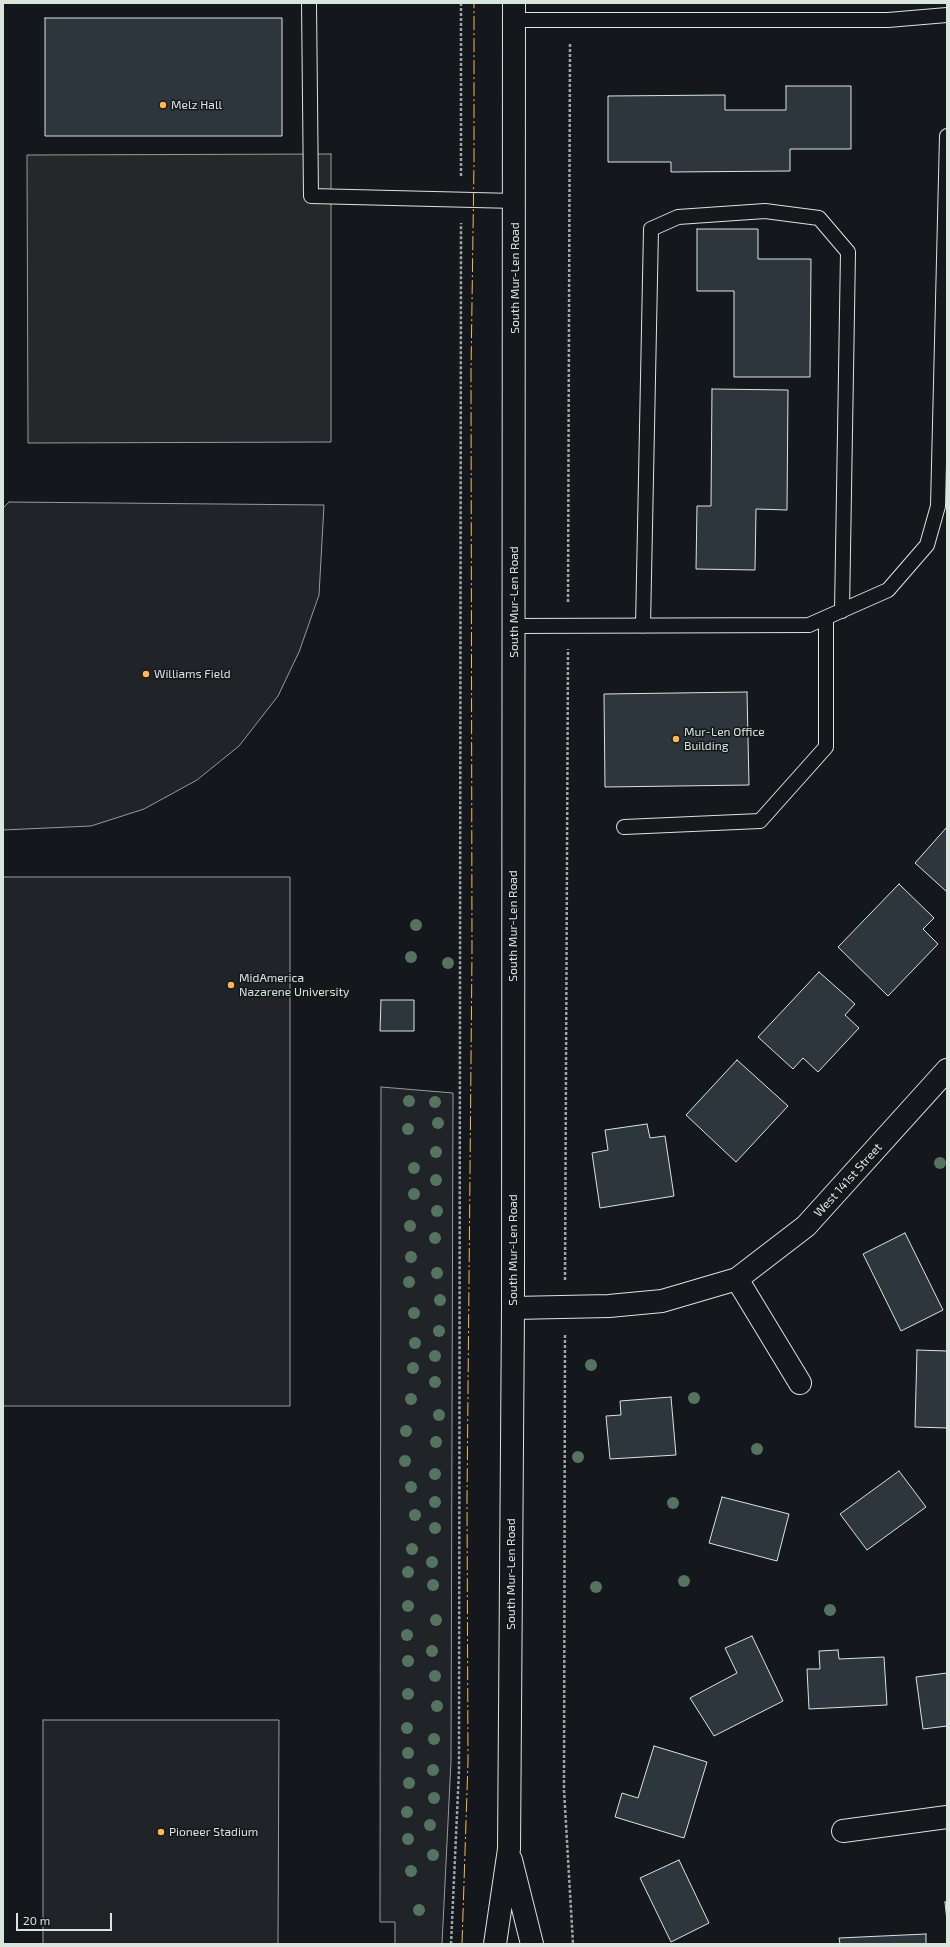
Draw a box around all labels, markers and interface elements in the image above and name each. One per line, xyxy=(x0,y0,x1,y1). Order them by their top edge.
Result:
place label: Melz Hall xyxy=(171,98,222,112)
marker: Melz Hall xyxy=(158,100,168,110)
street label: South Mur-Len Road xyxy=(508,222,522,334)
street label: South Mur-Len Road xyxy=(507,546,521,658)
place label: Williams Field xyxy=(154,667,231,681)
marker: Williams Field xyxy=(141,669,151,679)
place label: Mur-Len Office Building xyxy=(684,725,765,753)
marker: Mur-Len Office Building xyxy=(671,734,681,744)
street label: South Mur-Len Road xyxy=(506,870,520,982)
place label: MidAmerica Nazarene University xyxy=(239,971,349,999)
marker: MidAmerica Nazarene University xyxy=(226,980,236,990)
street label: West 141st Street xyxy=(811,1140,885,1220)
street label: South Mur-Len Road xyxy=(506,1194,520,1306)
street label: South Mur-Len Road xyxy=(504,1518,518,1630)
place label: Pioneer Stadium xyxy=(169,1825,258,1839)
marker: Pioneer Stadium xyxy=(156,1827,166,1837)
scale bar xyxy=(18,1905,114,1931)
text: 20 m xyxy=(23,1913,50,1927)

